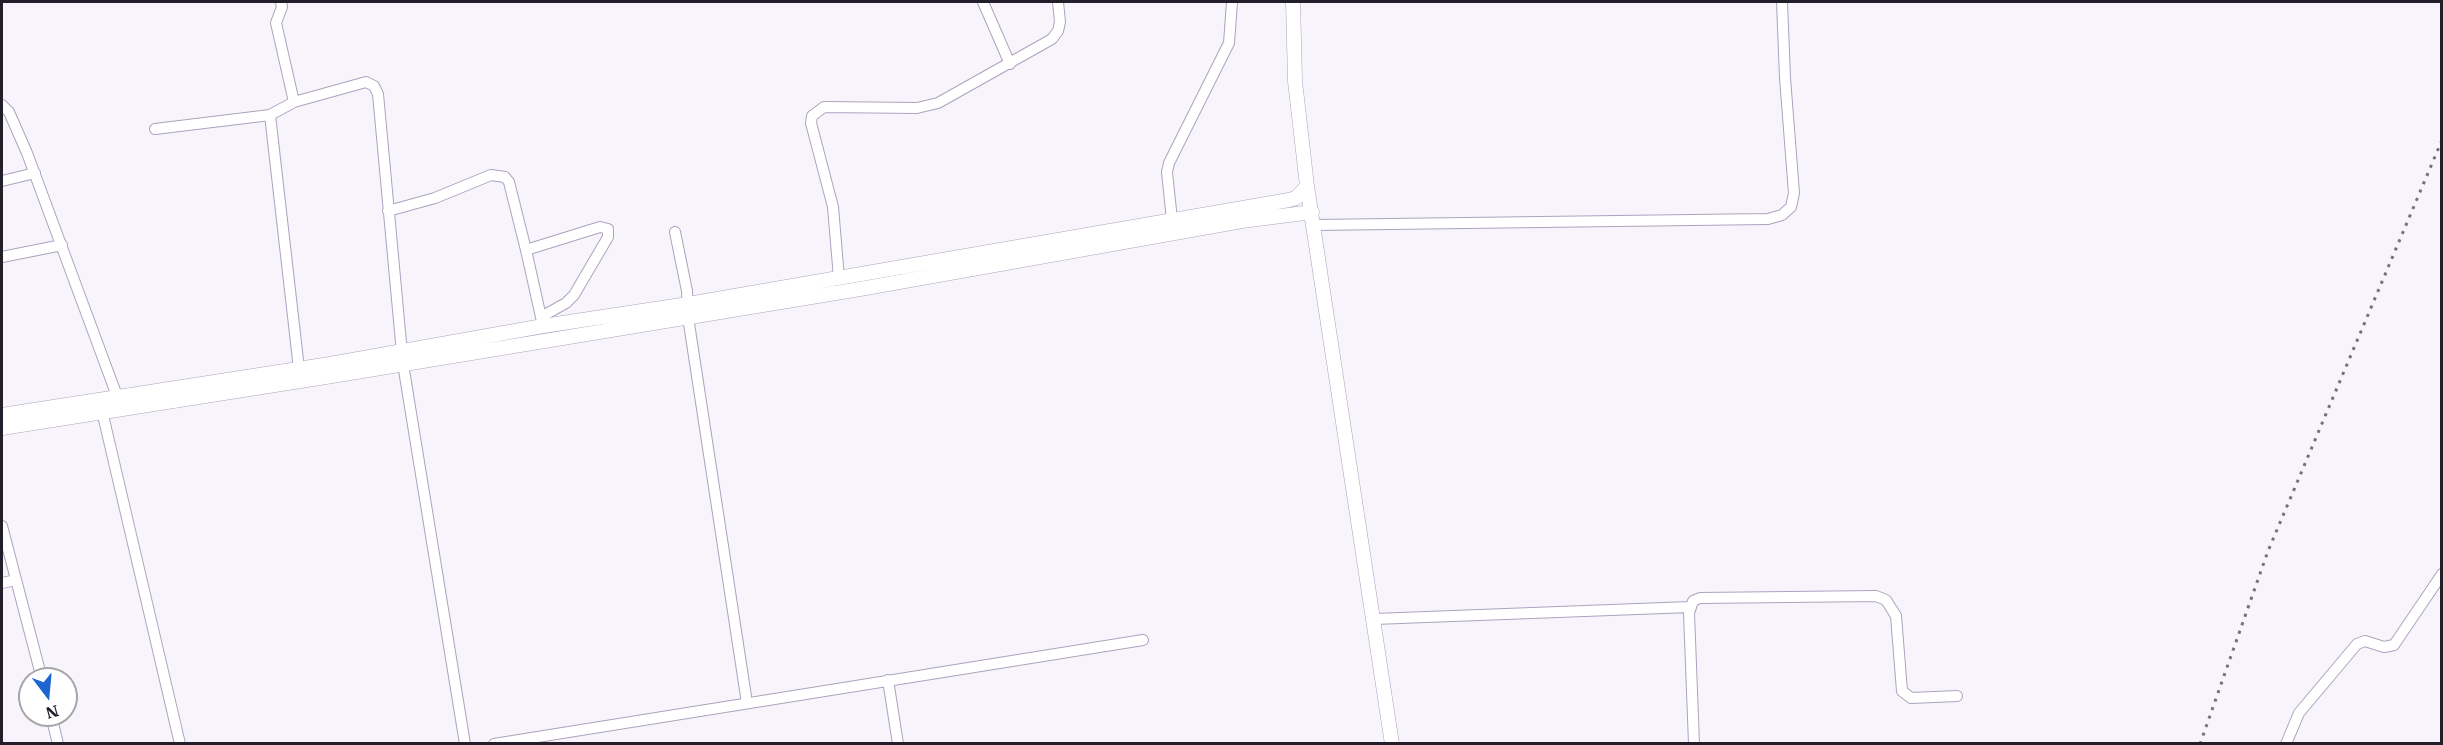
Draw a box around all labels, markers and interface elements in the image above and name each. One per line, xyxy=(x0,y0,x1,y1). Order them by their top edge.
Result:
north arrow xyxy=(18,667,78,727)
text: N xyxy=(44,701,61,724)

